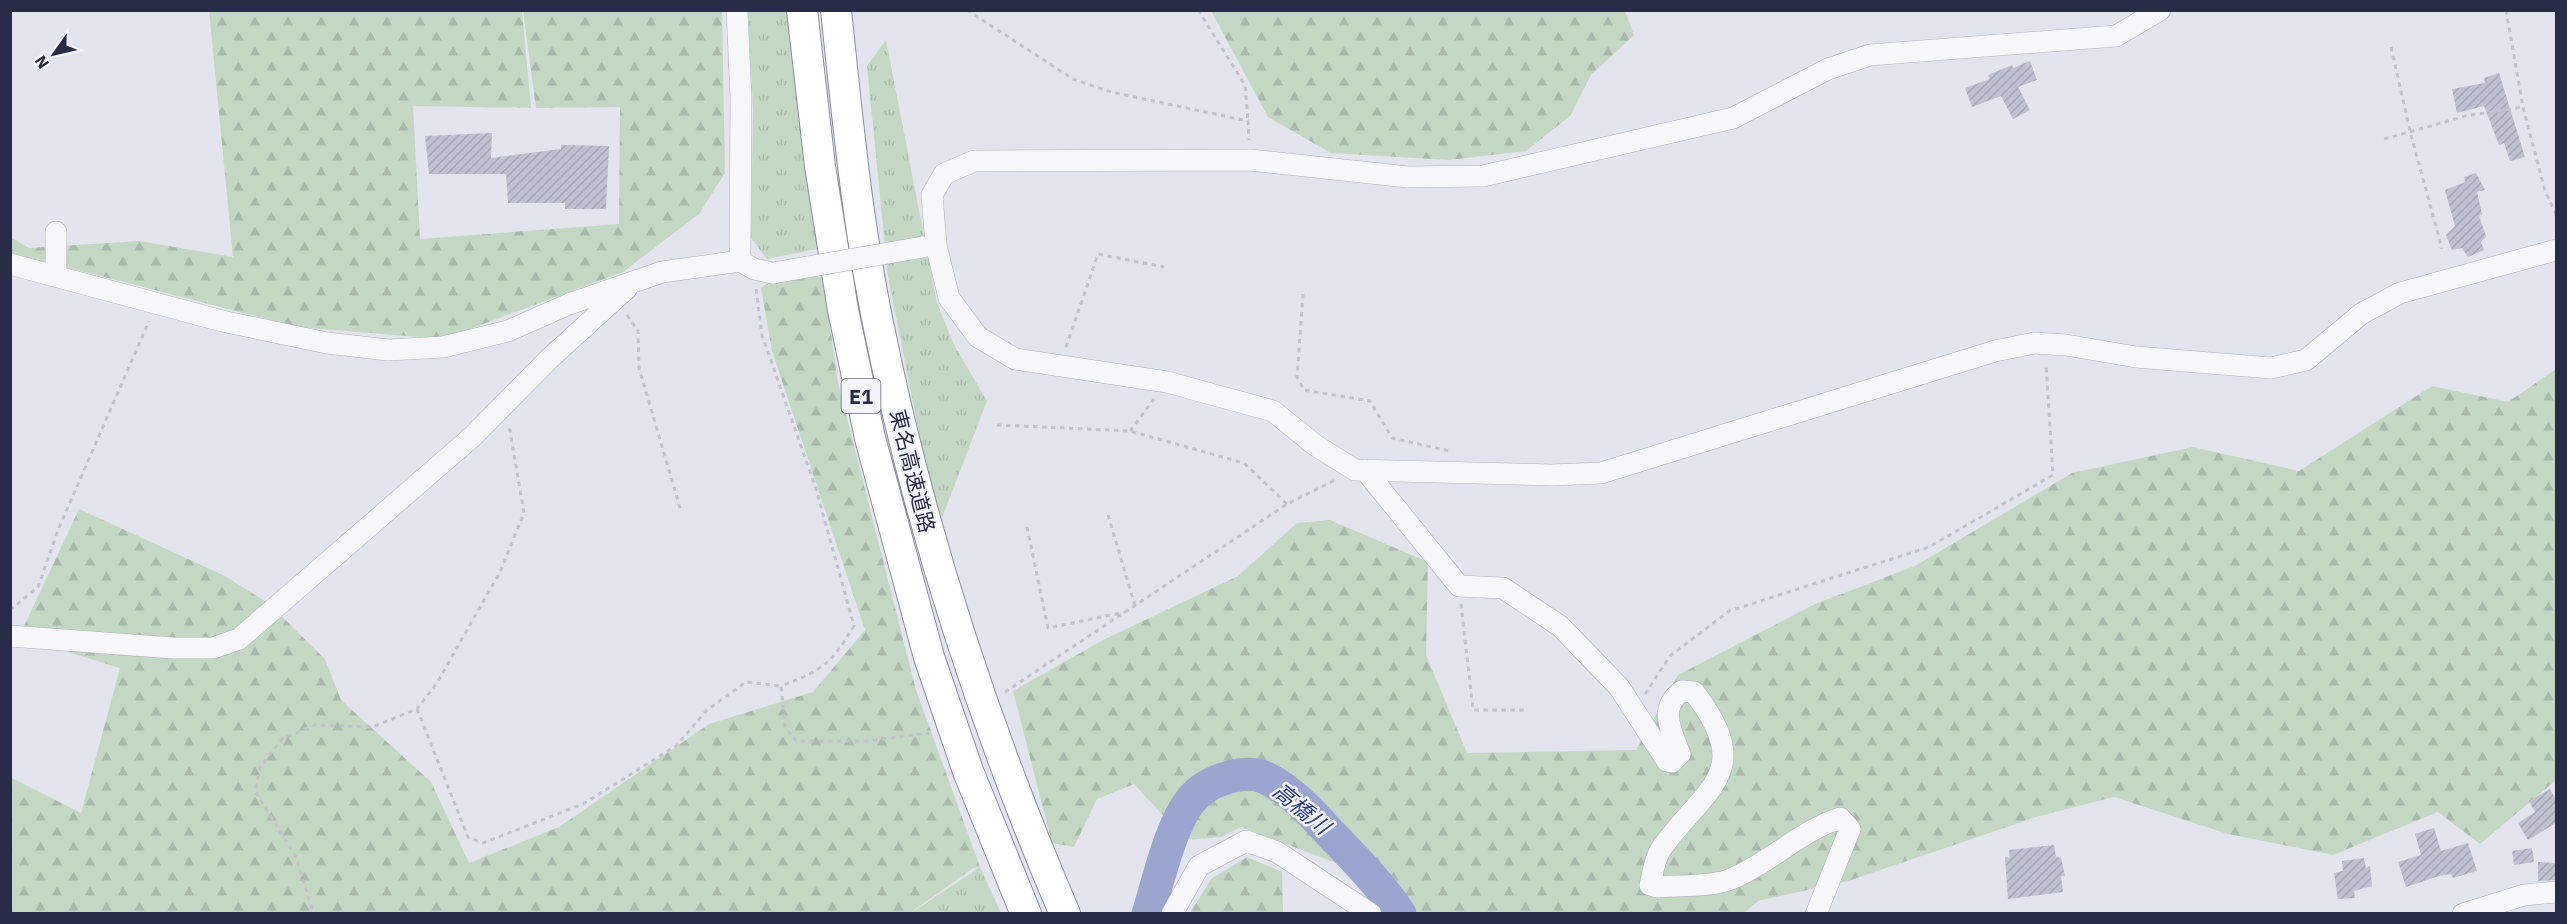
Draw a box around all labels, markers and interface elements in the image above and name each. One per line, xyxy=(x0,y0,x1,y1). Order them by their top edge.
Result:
north arrow xyxy=(24,24,84,84)
text: N xyxy=(30,52,53,73)
road number: E1 xyxy=(842,379,880,413)
street label: 東名高速道路 xyxy=(884,406,942,536)
water label: 高橋川 xyxy=(1267,776,1338,842)

